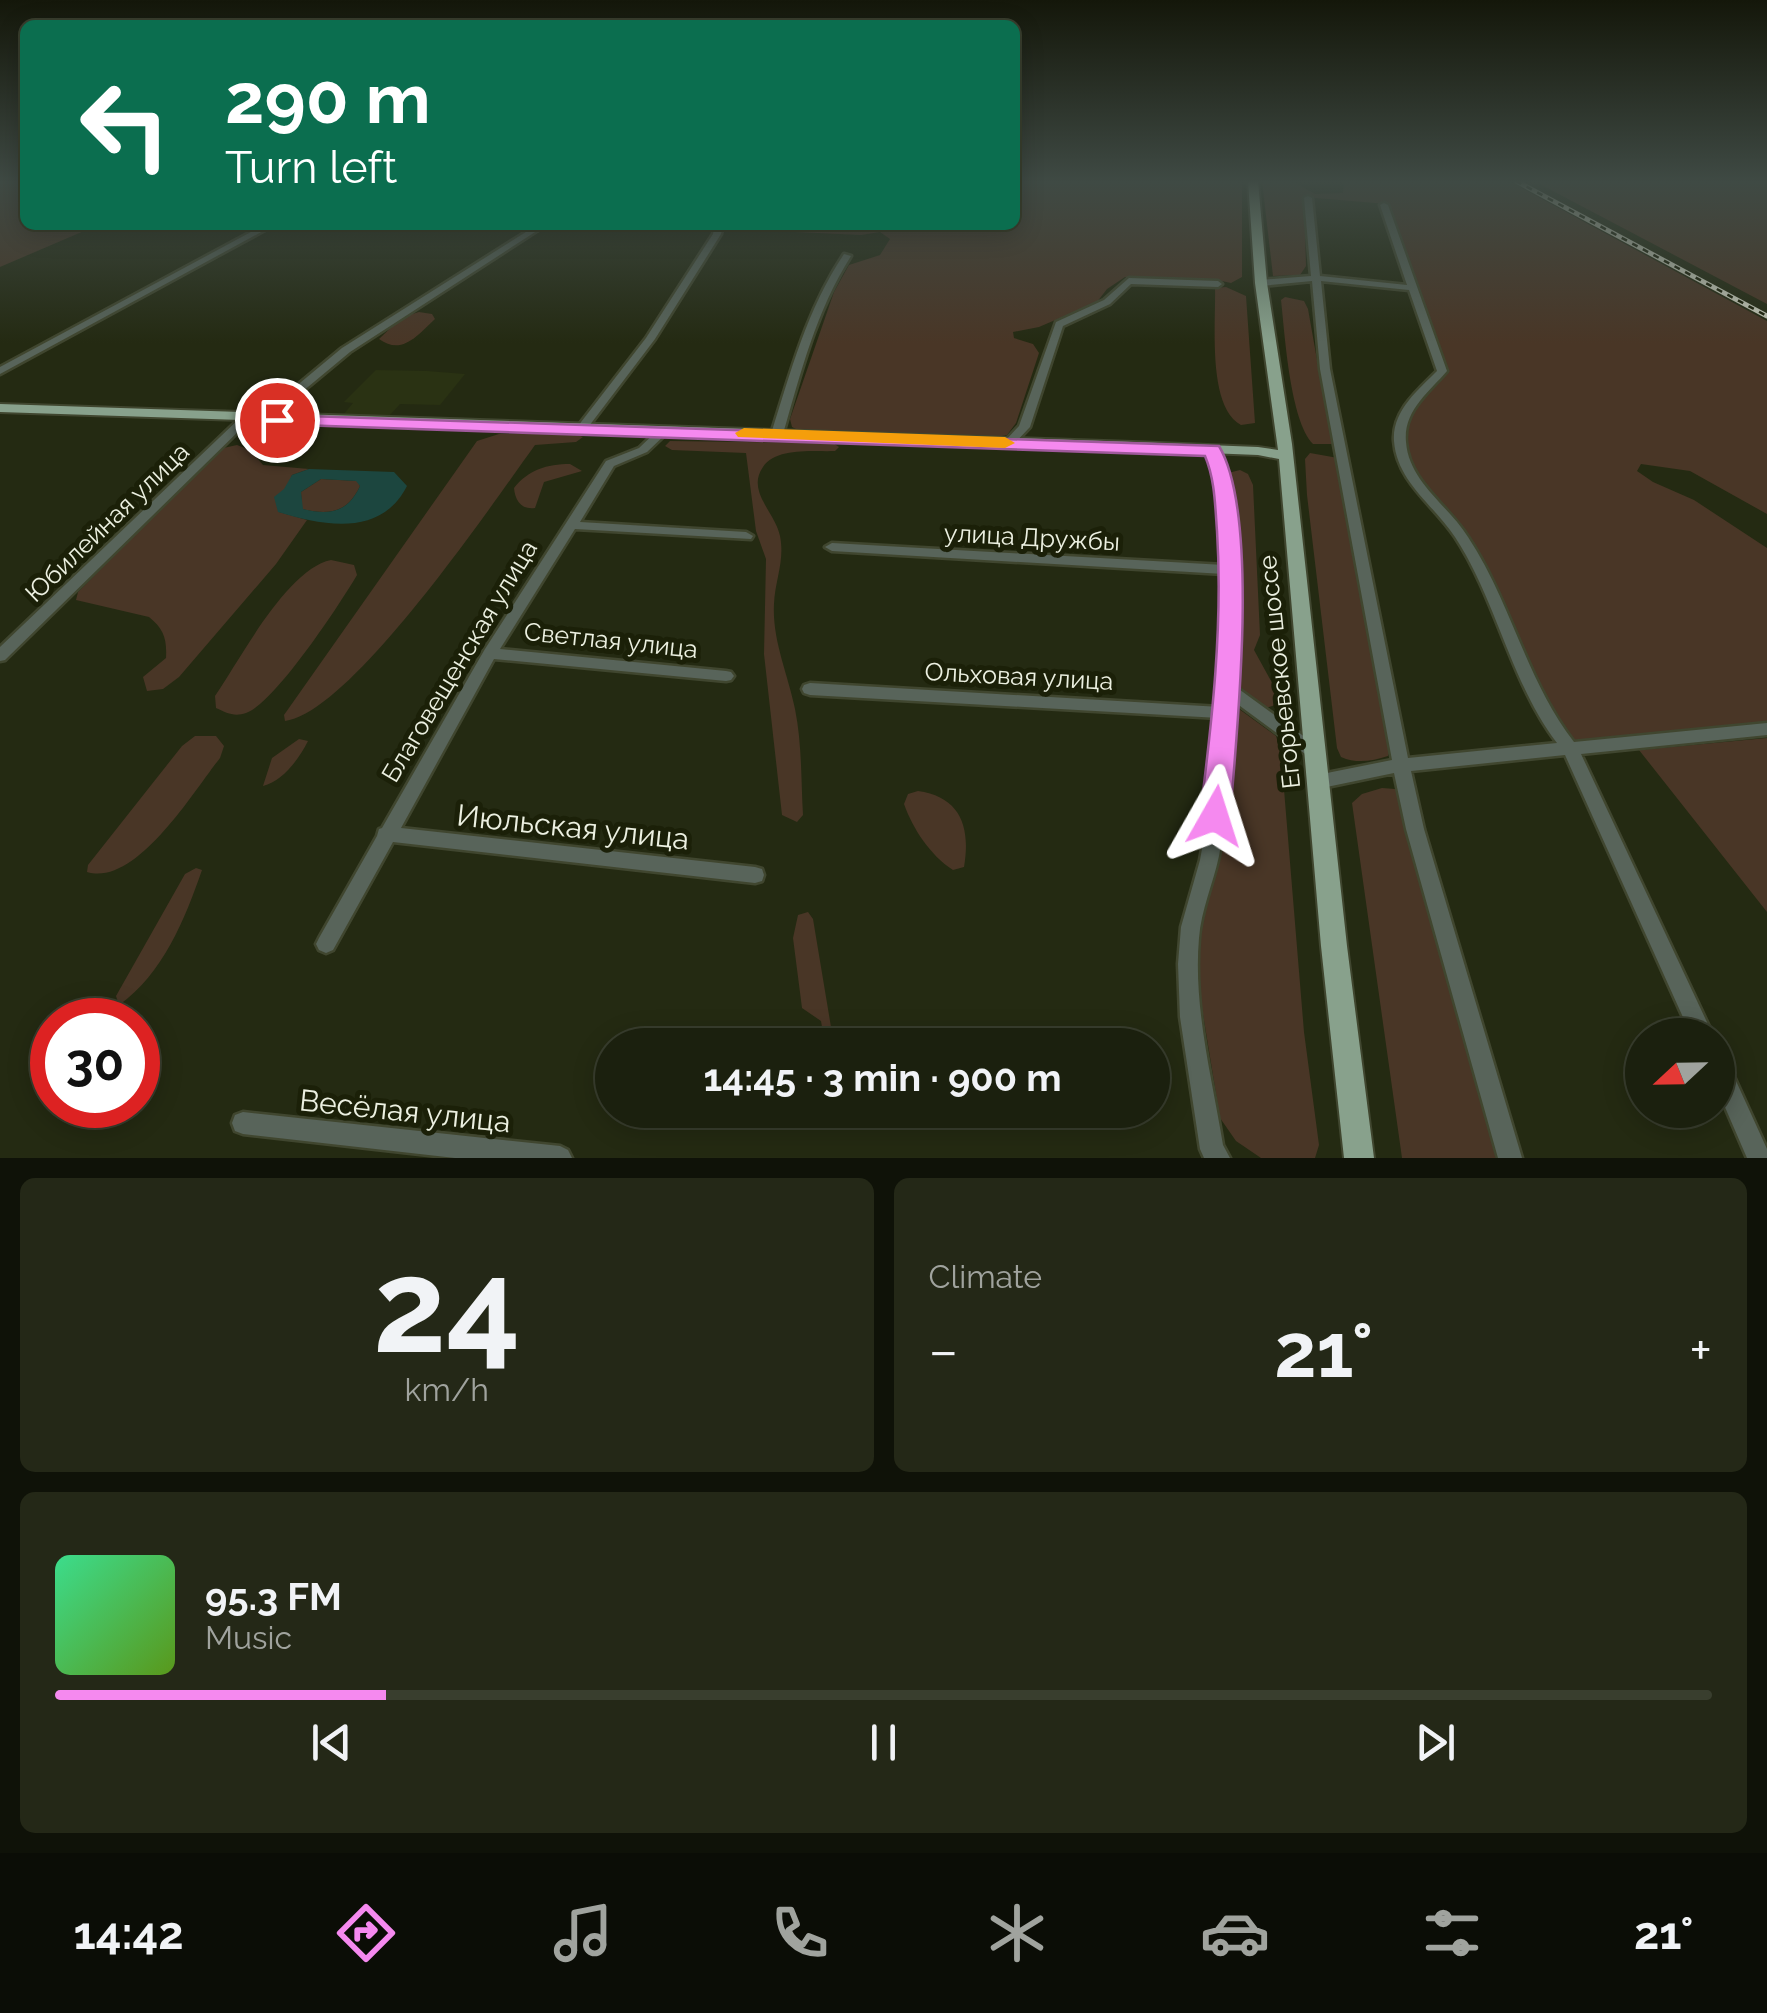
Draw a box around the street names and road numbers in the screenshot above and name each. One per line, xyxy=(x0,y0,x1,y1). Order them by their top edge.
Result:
street label: Юбилейная улица xyxy=(19,436,195,608)
street label: улица Дружбы xyxy=(943,517,1121,557)
street label: Благовещенская улица xyxy=(375,535,543,787)
street label: Егорьевское шоссе xyxy=(1252,554,1306,790)
street label: Светлая улица xyxy=(523,616,699,664)
street label: Ольховая улица xyxy=(924,656,1114,696)
street label: Июльская улица xyxy=(455,797,691,857)
street label: Весёлая улица xyxy=(298,1083,512,1139)

